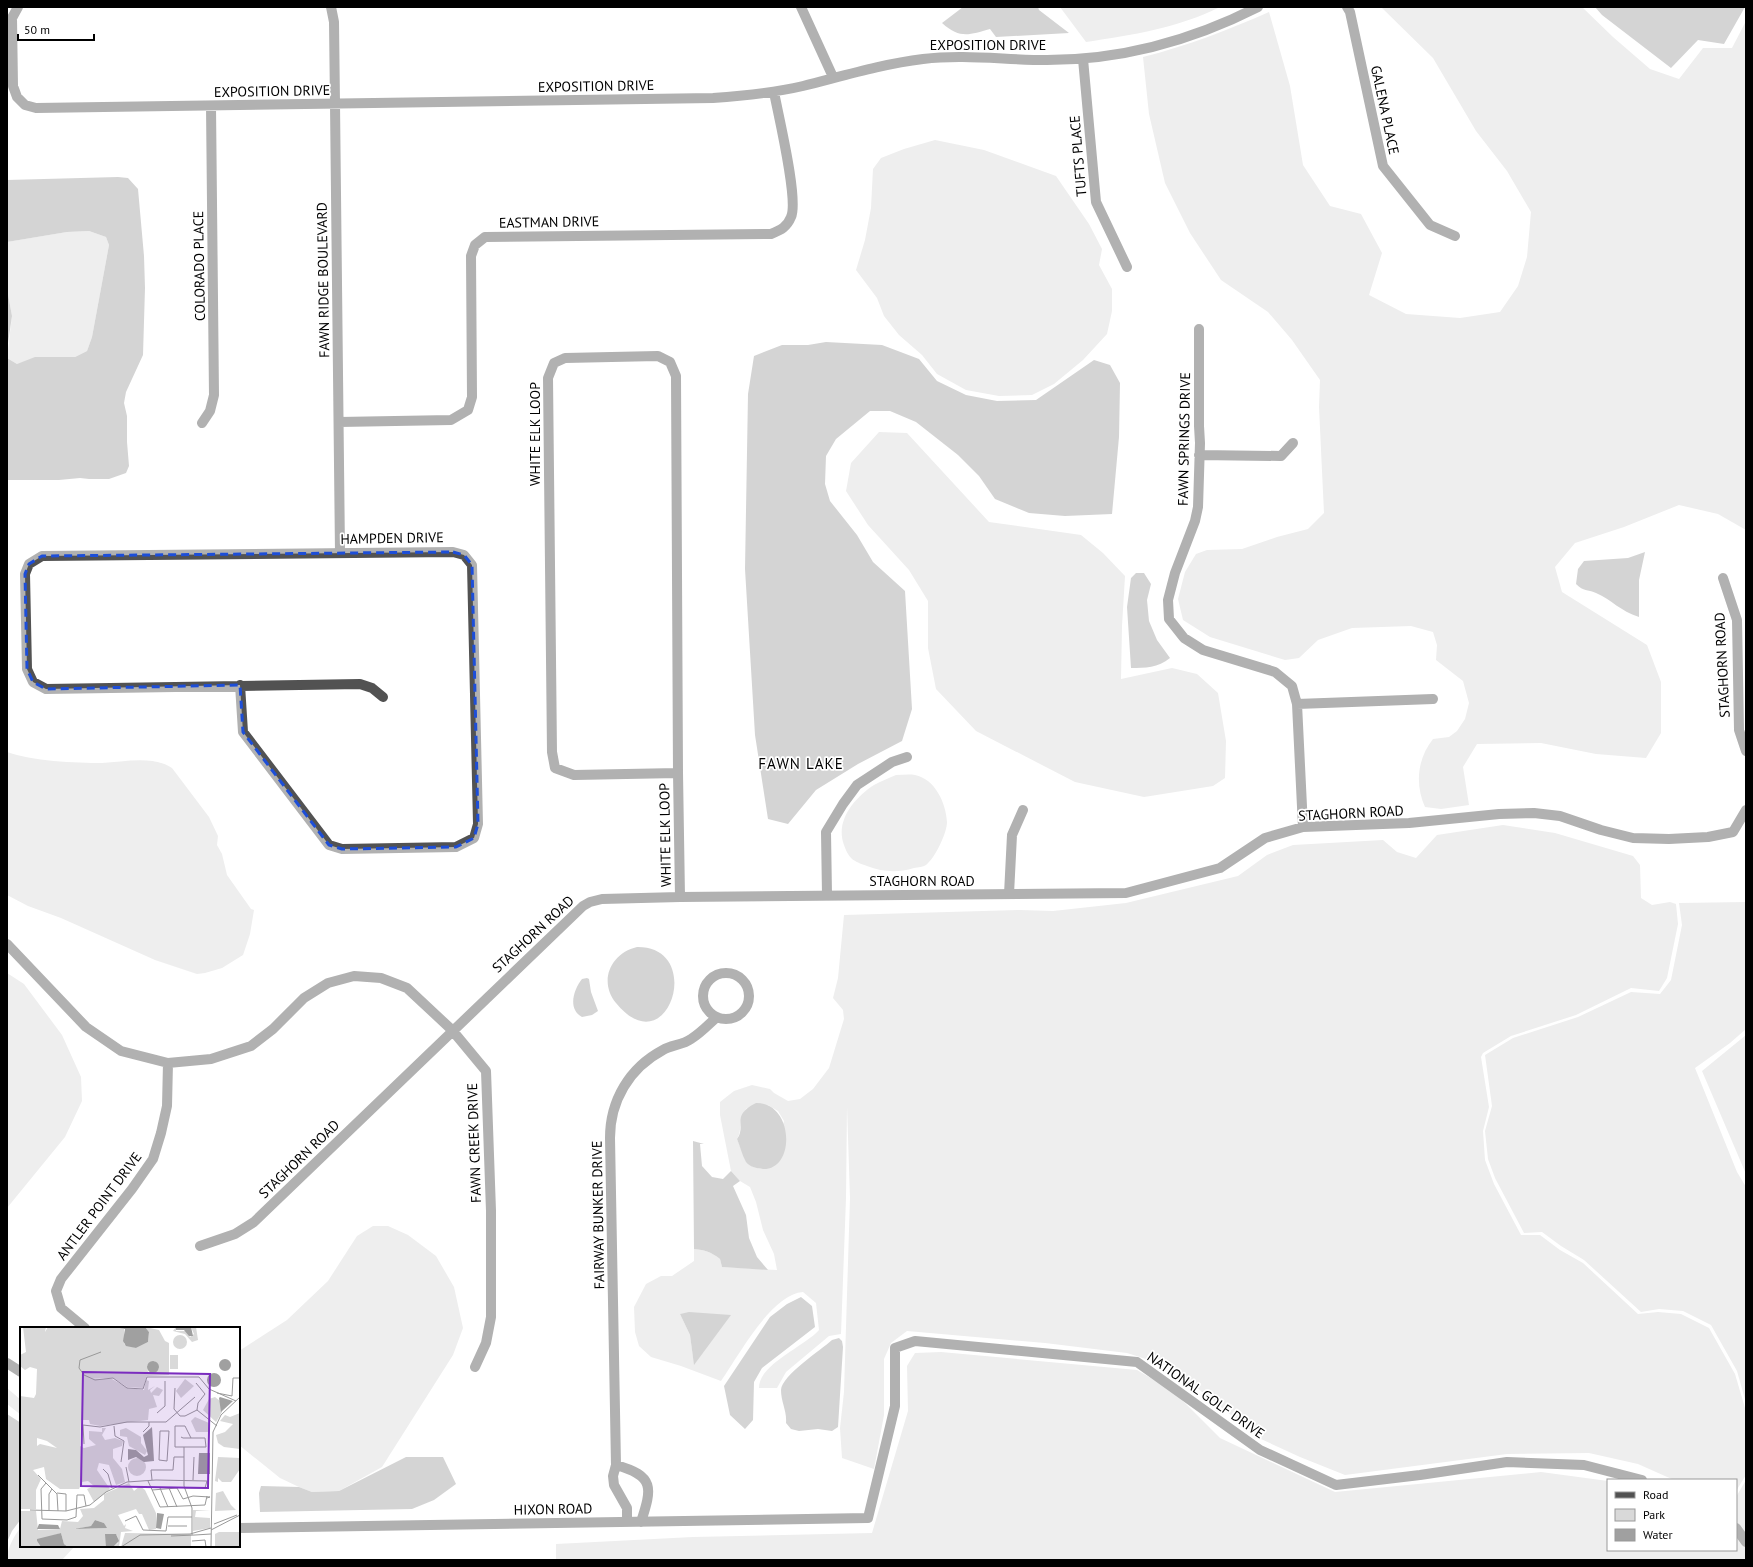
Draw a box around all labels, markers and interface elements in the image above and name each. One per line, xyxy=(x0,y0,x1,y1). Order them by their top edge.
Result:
scale bar xyxy=(18,16,94,42)
text: 50 m xyxy=(24,22,50,37)
street label: EXPOSITION DRIVE xyxy=(930,36,1046,54)
street label: GALENA PLACE xyxy=(1367,64,1403,156)
street label: EXPOSITION DRIVE xyxy=(538,76,654,96)
street label: EXPOSITION DRIVE xyxy=(214,81,330,101)
street label: TUFTS PLACE xyxy=(1065,115,1091,197)
street label: FAWN RIDGE BOULEVARD xyxy=(313,202,333,358)
street label: COLORADO PLACE xyxy=(189,211,209,321)
street label: EASTMAN DRIVE xyxy=(499,212,599,232)
street label: FAWN SPRINGS DRIVE xyxy=(1174,372,1194,506)
street label: WHITE ELK LOOP xyxy=(526,382,544,486)
street label: HAMPDEN DRIVE xyxy=(340,528,444,548)
street label: STAGHORN ROAD xyxy=(1710,612,1734,718)
district label: FAWN LAKE xyxy=(758,754,844,773)
street label: WHITE ELK LOOP xyxy=(655,783,675,887)
street label: STAGHORN ROAD xyxy=(1298,801,1404,825)
street label: STAGHORN ROAD xyxy=(869,872,975,890)
street label: STAGHORN ROAD xyxy=(488,891,578,977)
street label: FAWN CREEK DRIVE xyxy=(463,1083,485,1203)
street label: STAGHORN ROAD xyxy=(255,1116,343,1202)
street label: FAIRWAY BUNKER DRIVE xyxy=(588,1140,608,1290)
street label: ANTLER POINT DRIVE xyxy=(52,1148,146,1264)
inset map xyxy=(20,1327,240,1547)
street label: NATIONAL GOLF DRIVE xyxy=(1144,1348,1268,1442)
legend xyxy=(1607,1479,1737,1551)
text: Road xyxy=(1643,1487,1668,1502)
street label: HIXON ROAD xyxy=(514,1499,592,1519)
text: Park xyxy=(1643,1507,1665,1522)
text: Water xyxy=(1643,1527,1673,1542)

